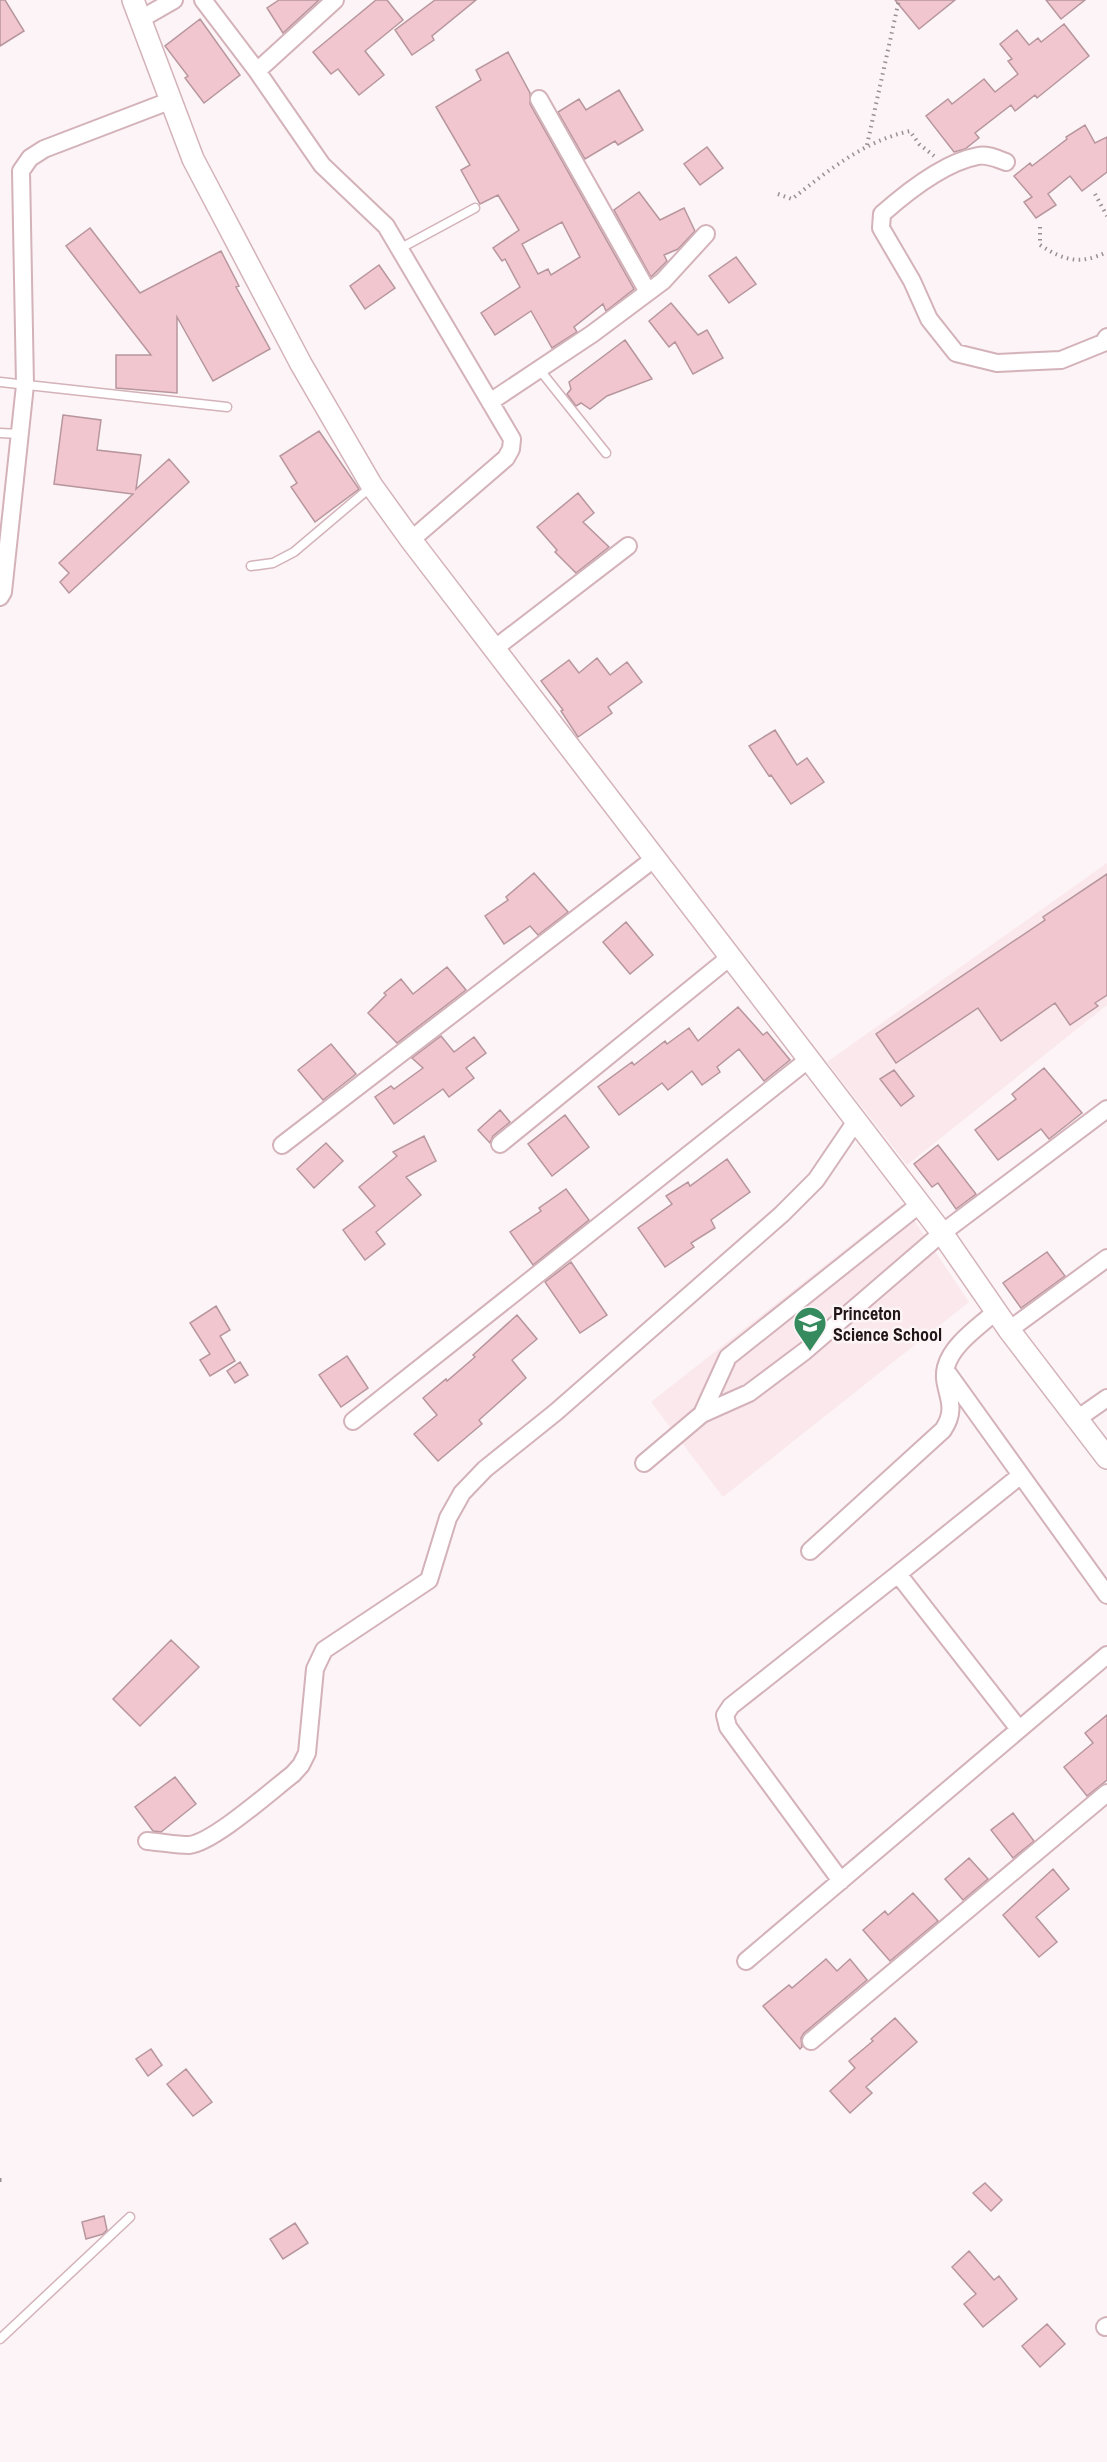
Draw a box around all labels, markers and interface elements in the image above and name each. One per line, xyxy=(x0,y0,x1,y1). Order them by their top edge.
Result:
place label: Princeton Science School xyxy=(833,1301,942,1347)
school or university icon: Princeton Science School xyxy=(792,1305,828,1352)

